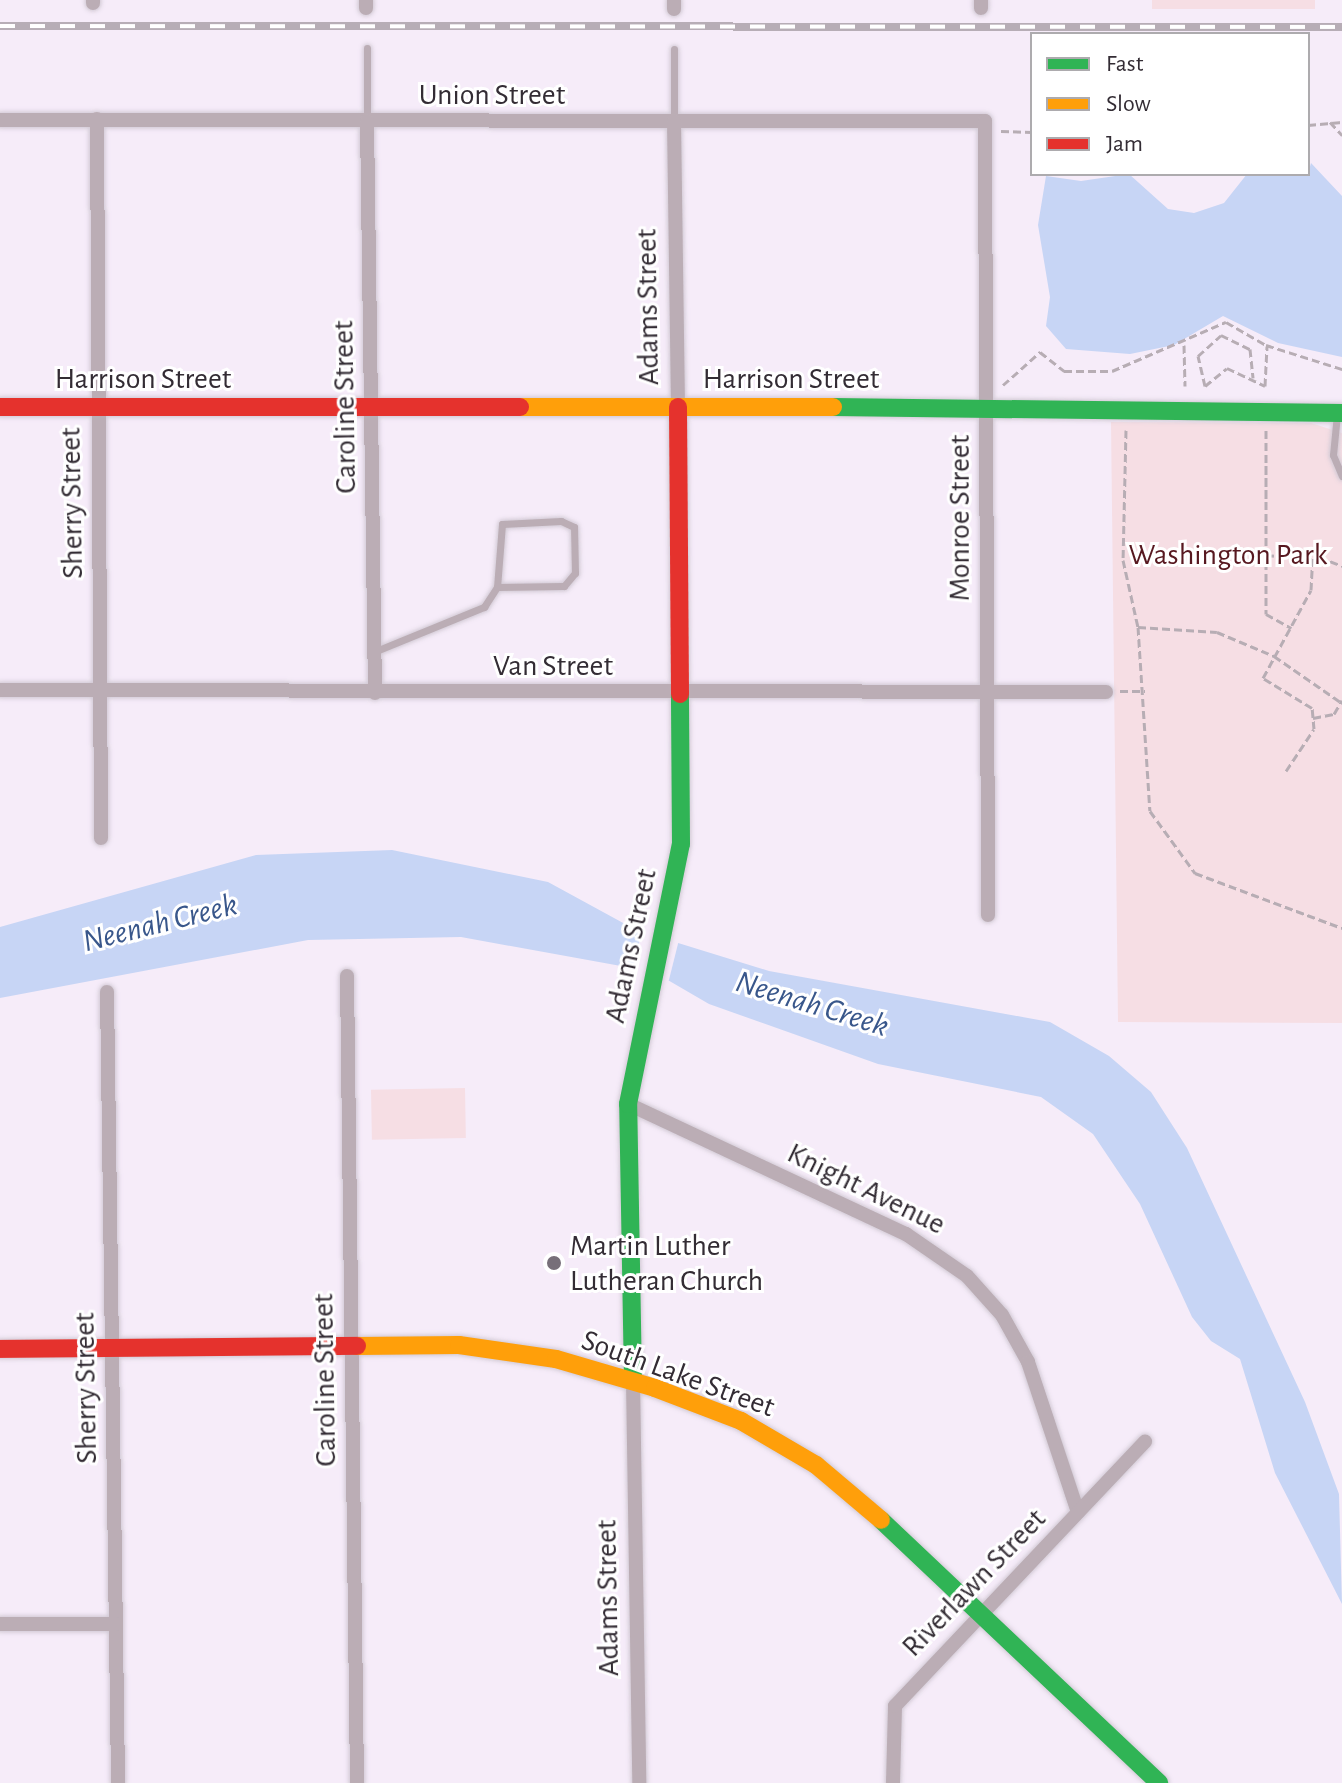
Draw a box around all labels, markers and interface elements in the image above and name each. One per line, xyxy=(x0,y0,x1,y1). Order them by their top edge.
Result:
legend xyxy=(1030,32,1310,176)
text: Fast xyxy=(1106,52,1143,76)
street label: Union Street xyxy=(419,77,565,113)
text: Slow xyxy=(1106,92,1151,116)
text: Jam xyxy=(1106,132,1143,156)
street label: Adams Street xyxy=(629,228,667,386)
street label: Caroline Street xyxy=(325,320,365,494)
street label: Harrison Street xyxy=(55,361,231,397)
street label: Harrison Street xyxy=(703,361,879,397)
street label: Sherry Street xyxy=(53,427,91,579)
street label: Monroe Street xyxy=(942,435,978,601)
park label: Washington Park xyxy=(1129,537,1327,573)
street label: Van Street xyxy=(493,648,613,684)
street label: Adams Street xyxy=(597,866,665,1026)
water label: Neenah Creek xyxy=(79,885,241,961)
water label: Neenah Creek xyxy=(731,963,893,1045)
street label: Knight Avenue xyxy=(781,1135,951,1243)
place label: Martin Luther Lutheran Church xyxy=(570,1228,763,1298)
marker: Martin Luther Lutheran Church xyxy=(545,1254,563,1272)
street label: Caroline Street xyxy=(305,1293,345,1467)
street label: Sherry Street xyxy=(67,1312,105,1464)
street label: South Lake Street xyxy=(577,1322,779,1426)
street label: Riverlawn Street xyxy=(894,1501,1054,1665)
street label: Adams Street xyxy=(589,1519,627,1677)

